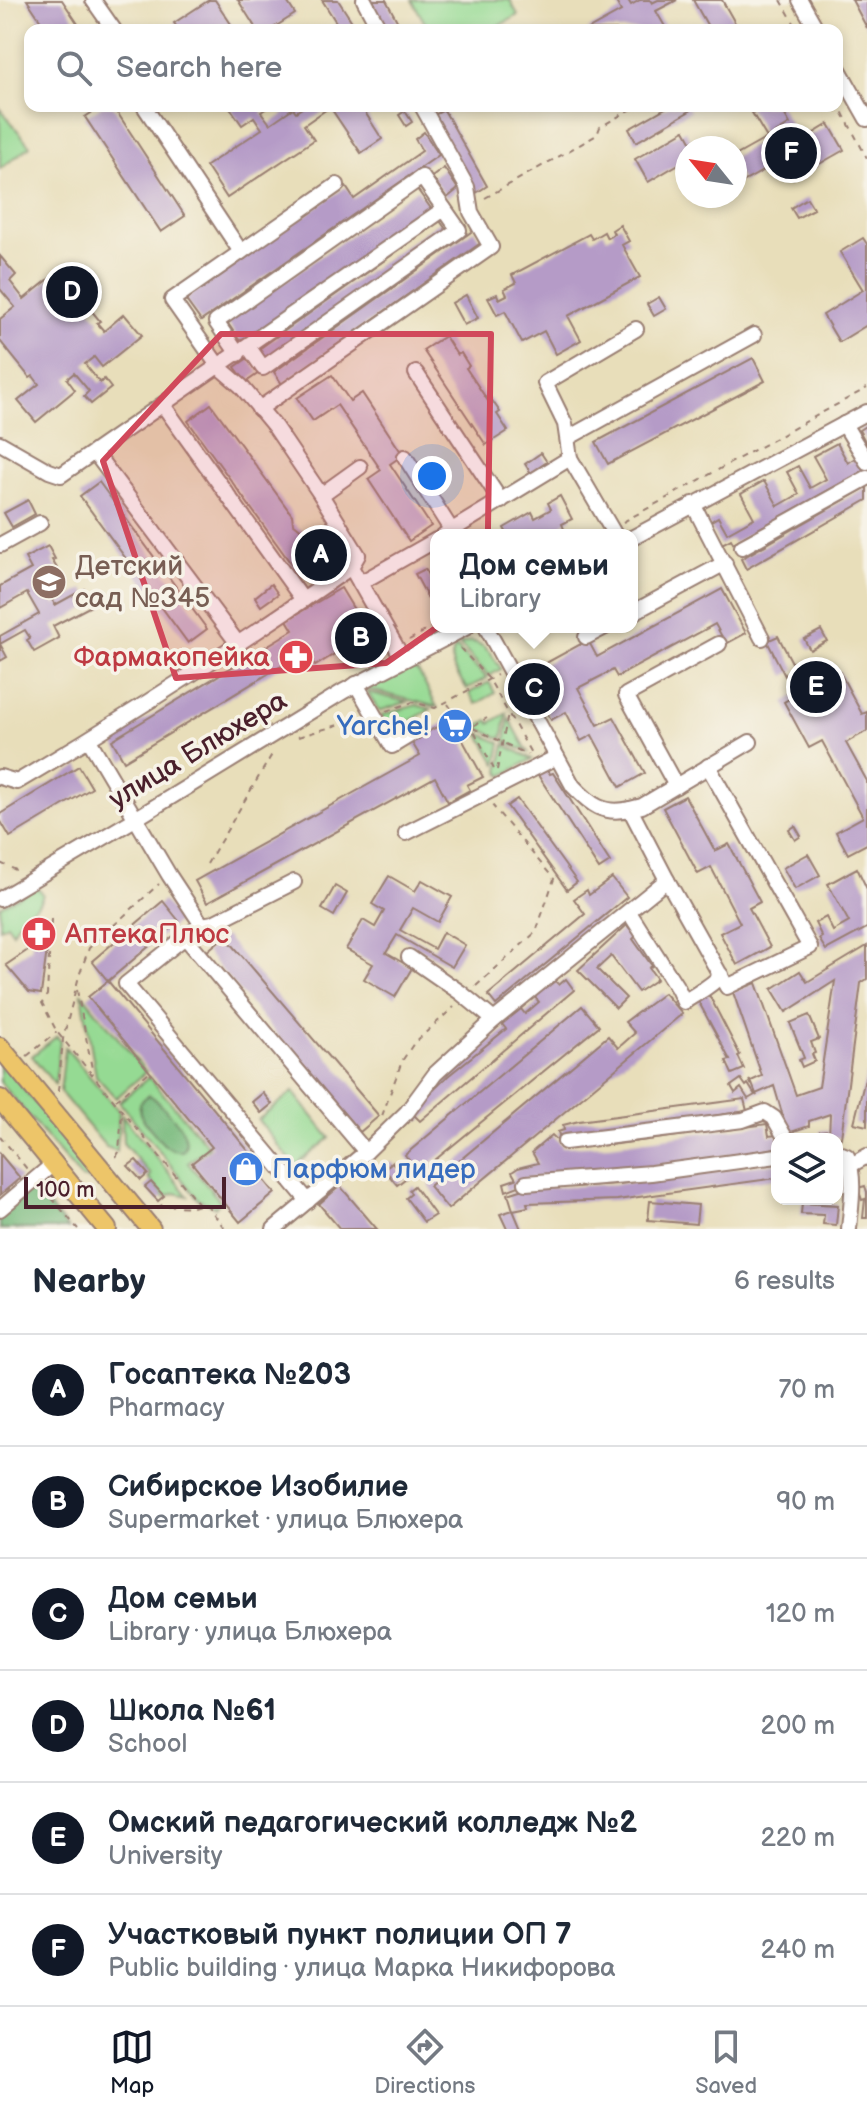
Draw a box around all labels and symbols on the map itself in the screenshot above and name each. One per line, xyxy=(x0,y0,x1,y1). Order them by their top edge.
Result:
pin: F xyxy=(765,123,817,183)
north arrow xyxy=(675,136,747,208)
pin: D xyxy=(46,262,98,322)
your location xyxy=(412,456,452,496)
pin: A xyxy=(295,525,347,585)
place label: Детский сад №345 xyxy=(75,550,210,615)
school or university icon: Детский сад №345 xyxy=(30,563,68,601)
pin: B xyxy=(335,608,387,668)
pharmacy icon: Фармакопейка xyxy=(277,638,315,676)
place label: Фармакопейка xyxy=(73,641,270,674)
pin: E xyxy=(790,657,842,717)
pin: C xyxy=(508,659,560,719)
street label: улица Блюхера xyxy=(103,684,293,816)
supermarket icon: Yarche! xyxy=(436,707,474,745)
place label: Yarche! xyxy=(336,710,429,743)
pharmacy icon: АптекаПлюс xyxy=(20,915,58,953)
place label: АптекаПлюс xyxy=(64,918,230,951)
shop icon: Парфюм лидер xyxy=(227,1150,265,1188)
place label: Парфюм лидер xyxy=(272,1153,476,1186)
scale bar xyxy=(24,1173,226,1209)

